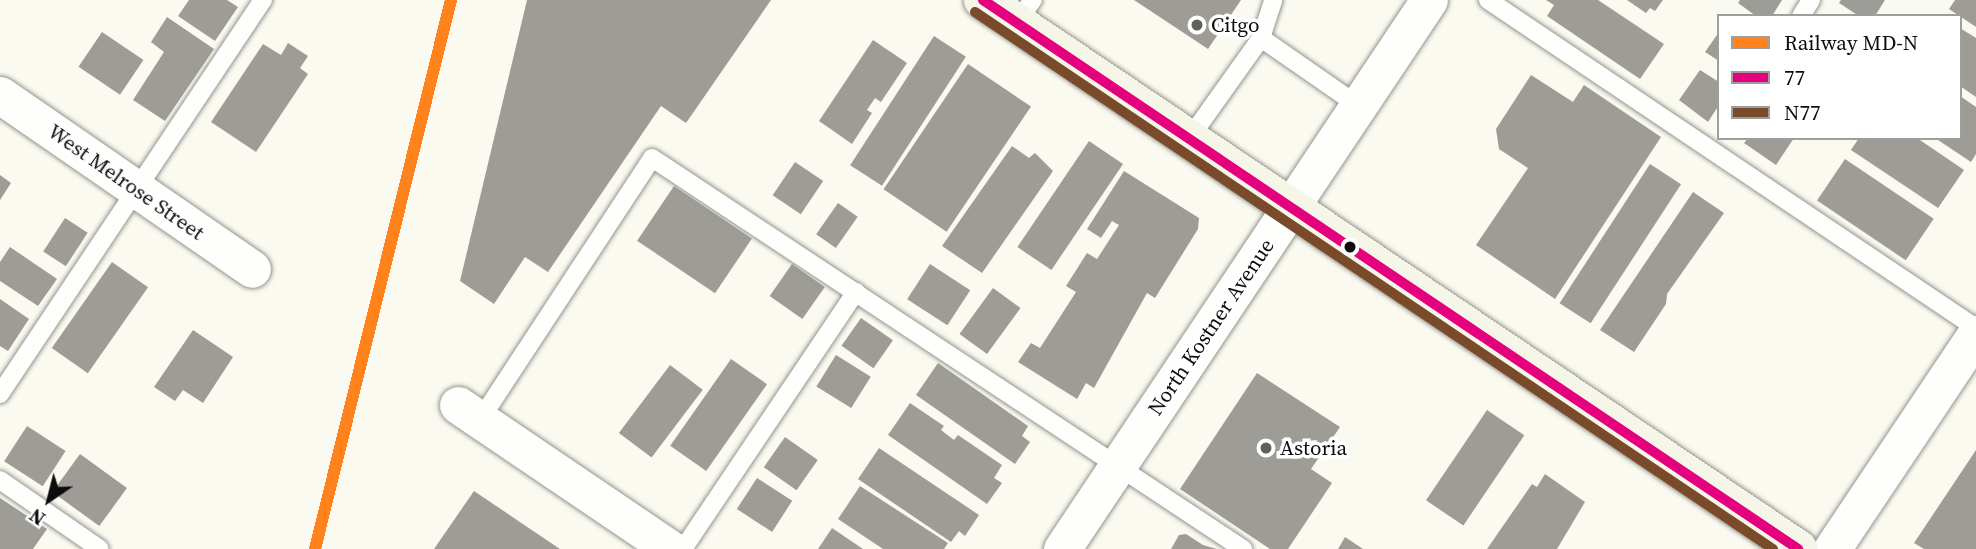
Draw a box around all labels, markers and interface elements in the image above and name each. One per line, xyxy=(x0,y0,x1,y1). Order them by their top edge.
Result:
place label: Citgo xyxy=(1211,12,1260,38)
legend xyxy=(1717,14,1962,140)
marker: Citgo xyxy=(1189,17,1205,33)
text: Railway MD-N xyxy=(1784,28,1918,57)
text: 77 xyxy=(1784,63,1805,92)
text: N77 xyxy=(1784,98,1820,127)
street label: West Melrose Street xyxy=(43,119,209,245)
street label: North Kostner Avenue xyxy=(1143,234,1279,420)
unlabelled marker xyxy=(1343,240,1357,254)
place label: Astoria xyxy=(1280,435,1347,461)
marker: Astoria xyxy=(1258,440,1274,456)
north arrow xyxy=(14,465,84,535)
text: N xyxy=(24,503,50,532)

